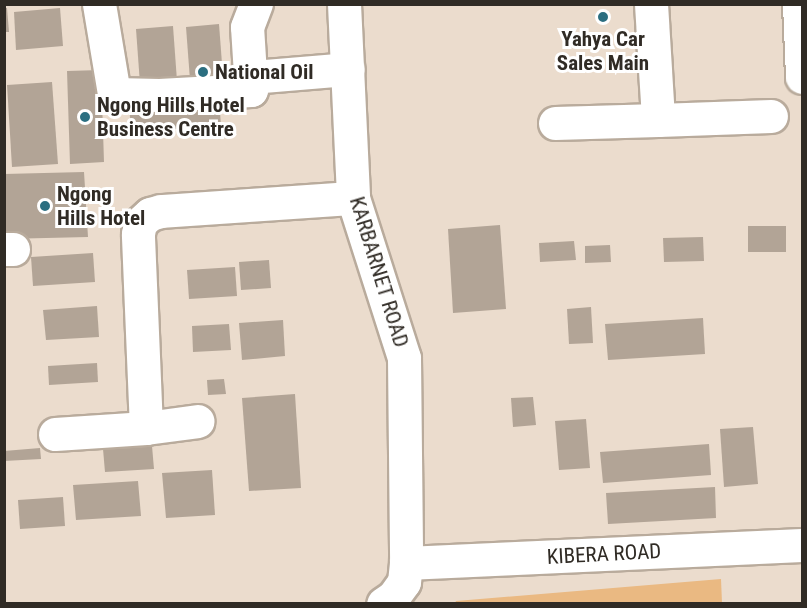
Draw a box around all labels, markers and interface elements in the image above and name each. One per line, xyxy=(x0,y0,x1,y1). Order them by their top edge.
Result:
marker: Yahya Car Sales Main xyxy=(596,10,610,24)
place label: Yahya Car Sales Main xyxy=(557,26,649,76)
place label: National Oil xyxy=(215,59,314,85)
marker: National Oil xyxy=(196,65,210,79)
place label: Ngong Hills Hotel Business Centre xyxy=(97,92,245,142)
marker: Ngong Hills Hotel Business Centre xyxy=(78,110,92,124)
place label: Ngong Hills Hotel xyxy=(57,181,145,231)
street label: KARBARNET ROAD xyxy=(344,193,414,351)
marker: Ngong Hills Hotel xyxy=(38,199,52,213)
street label: KIBERA ROAD xyxy=(546,538,662,570)

